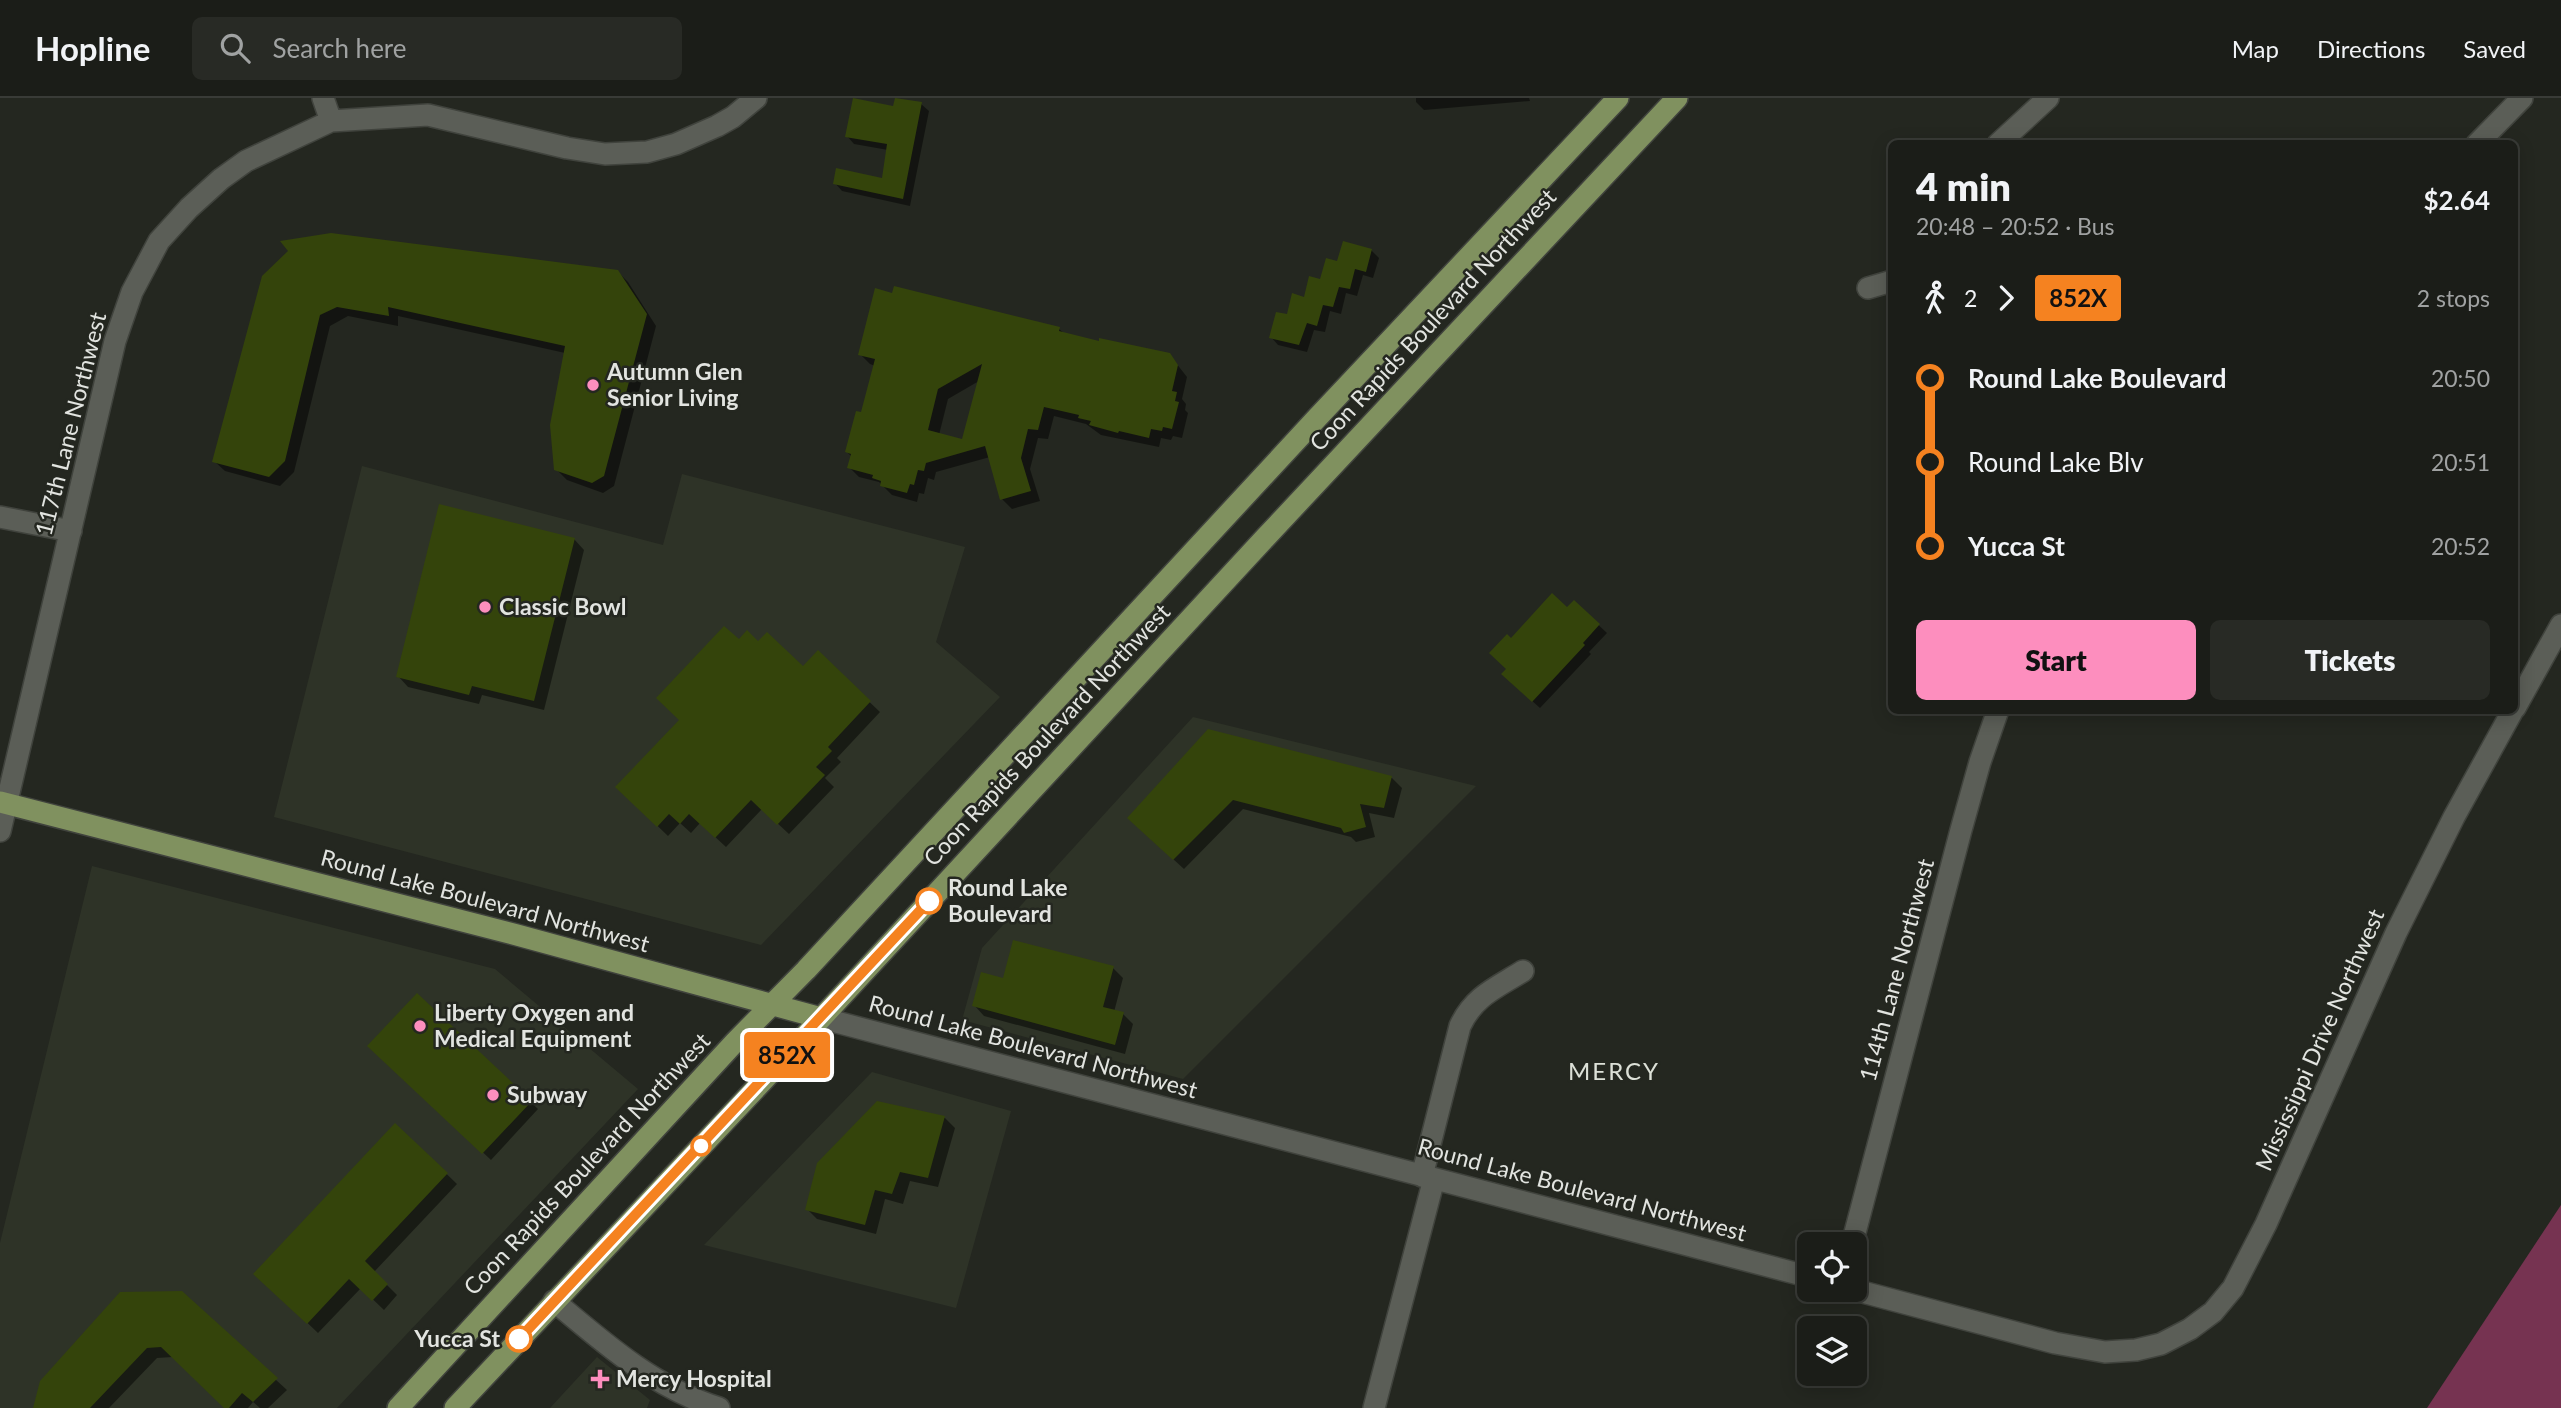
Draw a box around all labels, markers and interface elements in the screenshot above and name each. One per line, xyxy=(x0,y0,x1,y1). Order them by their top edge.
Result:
search box xyxy=(192,17,682,80)
text: Hopline xyxy=(35,28,150,68)
icon: search xyxy=(216,29,254,67)
text: Search here xyxy=(272,32,407,64)
text: Map xyxy=(2232,34,2279,63)
text: Directions xyxy=(2317,34,2425,63)
text: Saved xyxy=(2463,34,2526,63)
text: 4 min xyxy=(1916,163,2011,209)
street label: Coon Rapids Boulevard Northwest xyxy=(1303,182,1562,456)
text: $2.64 xyxy=(2424,184,2490,216)
text: 20:48 – 20:52 · Bus xyxy=(1916,212,2115,240)
icon: walk xyxy=(1916,279,1954,317)
icon: forward xyxy=(1987,279,2025,317)
text: 852X xyxy=(2049,283,2107,312)
text: 2 xyxy=(1964,284,1977,312)
text: 2 stops xyxy=(2417,284,2490,312)
street label: 117th Lane Northwest xyxy=(29,309,111,538)
place label: Autumn Glen Senior Living xyxy=(606,357,743,411)
text: Round Lake Boulevard xyxy=(1968,362,2227,394)
text: 20:50 xyxy=(2431,364,2490,392)
marker: Autumn Glen Senior Living xyxy=(585,377,601,393)
text: Round Lake Blv xyxy=(1968,446,2144,478)
text: 20:51 xyxy=(2431,448,2490,476)
text: Yucca St xyxy=(1968,530,2065,562)
text: 20:52 xyxy=(2431,532,2490,560)
place label: Classic Bowl xyxy=(499,592,627,620)
street label: Coon Rapids Boulevard Northwest xyxy=(917,597,1176,871)
marker: Classic Bowl xyxy=(477,599,493,615)
button: Start xyxy=(1916,620,2196,700)
button: Tickets xyxy=(2210,620,2490,700)
street label: Round Lake Boulevard Northwest xyxy=(318,843,653,958)
street label: 114th Lane Northwest xyxy=(1853,855,1939,1084)
place label: Round Lake Boulevard xyxy=(948,873,1067,927)
marker: Round Lake Boulevard xyxy=(916,888,942,914)
street label: Mississippi Drive Northwest xyxy=(2249,904,2390,1175)
street label: Round Lake Boulevard Northwest xyxy=(866,989,1201,1104)
place label: Liberty Oxygen and Medical Equipment xyxy=(434,998,634,1052)
marker: Liberty Oxygen and Medical Equipment xyxy=(412,1018,428,1034)
street label: Coon Rapids Boulevard Northwest xyxy=(457,1026,716,1300)
line badge: 852X xyxy=(738,1032,836,1078)
text: 852X xyxy=(758,1040,816,1069)
district label: MERCY xyxy=(1568,1056,1660,1085)
place label: Subway xyxy=(507,1080,588,1108)
marker: Subway xyxy=(485,1087,501,1103)
street label: Round Lake Boulevard Northwest xyxy=(1415,1132,1750,1247)
unlabelled marker xyxy=(691,1136,711,1156)
map controls xyxy=(1797,1232,1867,1386)
button: locate xyxy=(1797,1232,1867,1302)
button: layers xyxy=(1797,1316,1867,1386)
place label: Yucca St xyxy=(413,1324,500,1352)
marker: Yucca St xyxy=(506,1326,532,1352)
place label: Mercy Hospital xyxy=(616,1364,772,1392)
marker: Mercy Hospital xyxy=(590,1369,610,1389)

